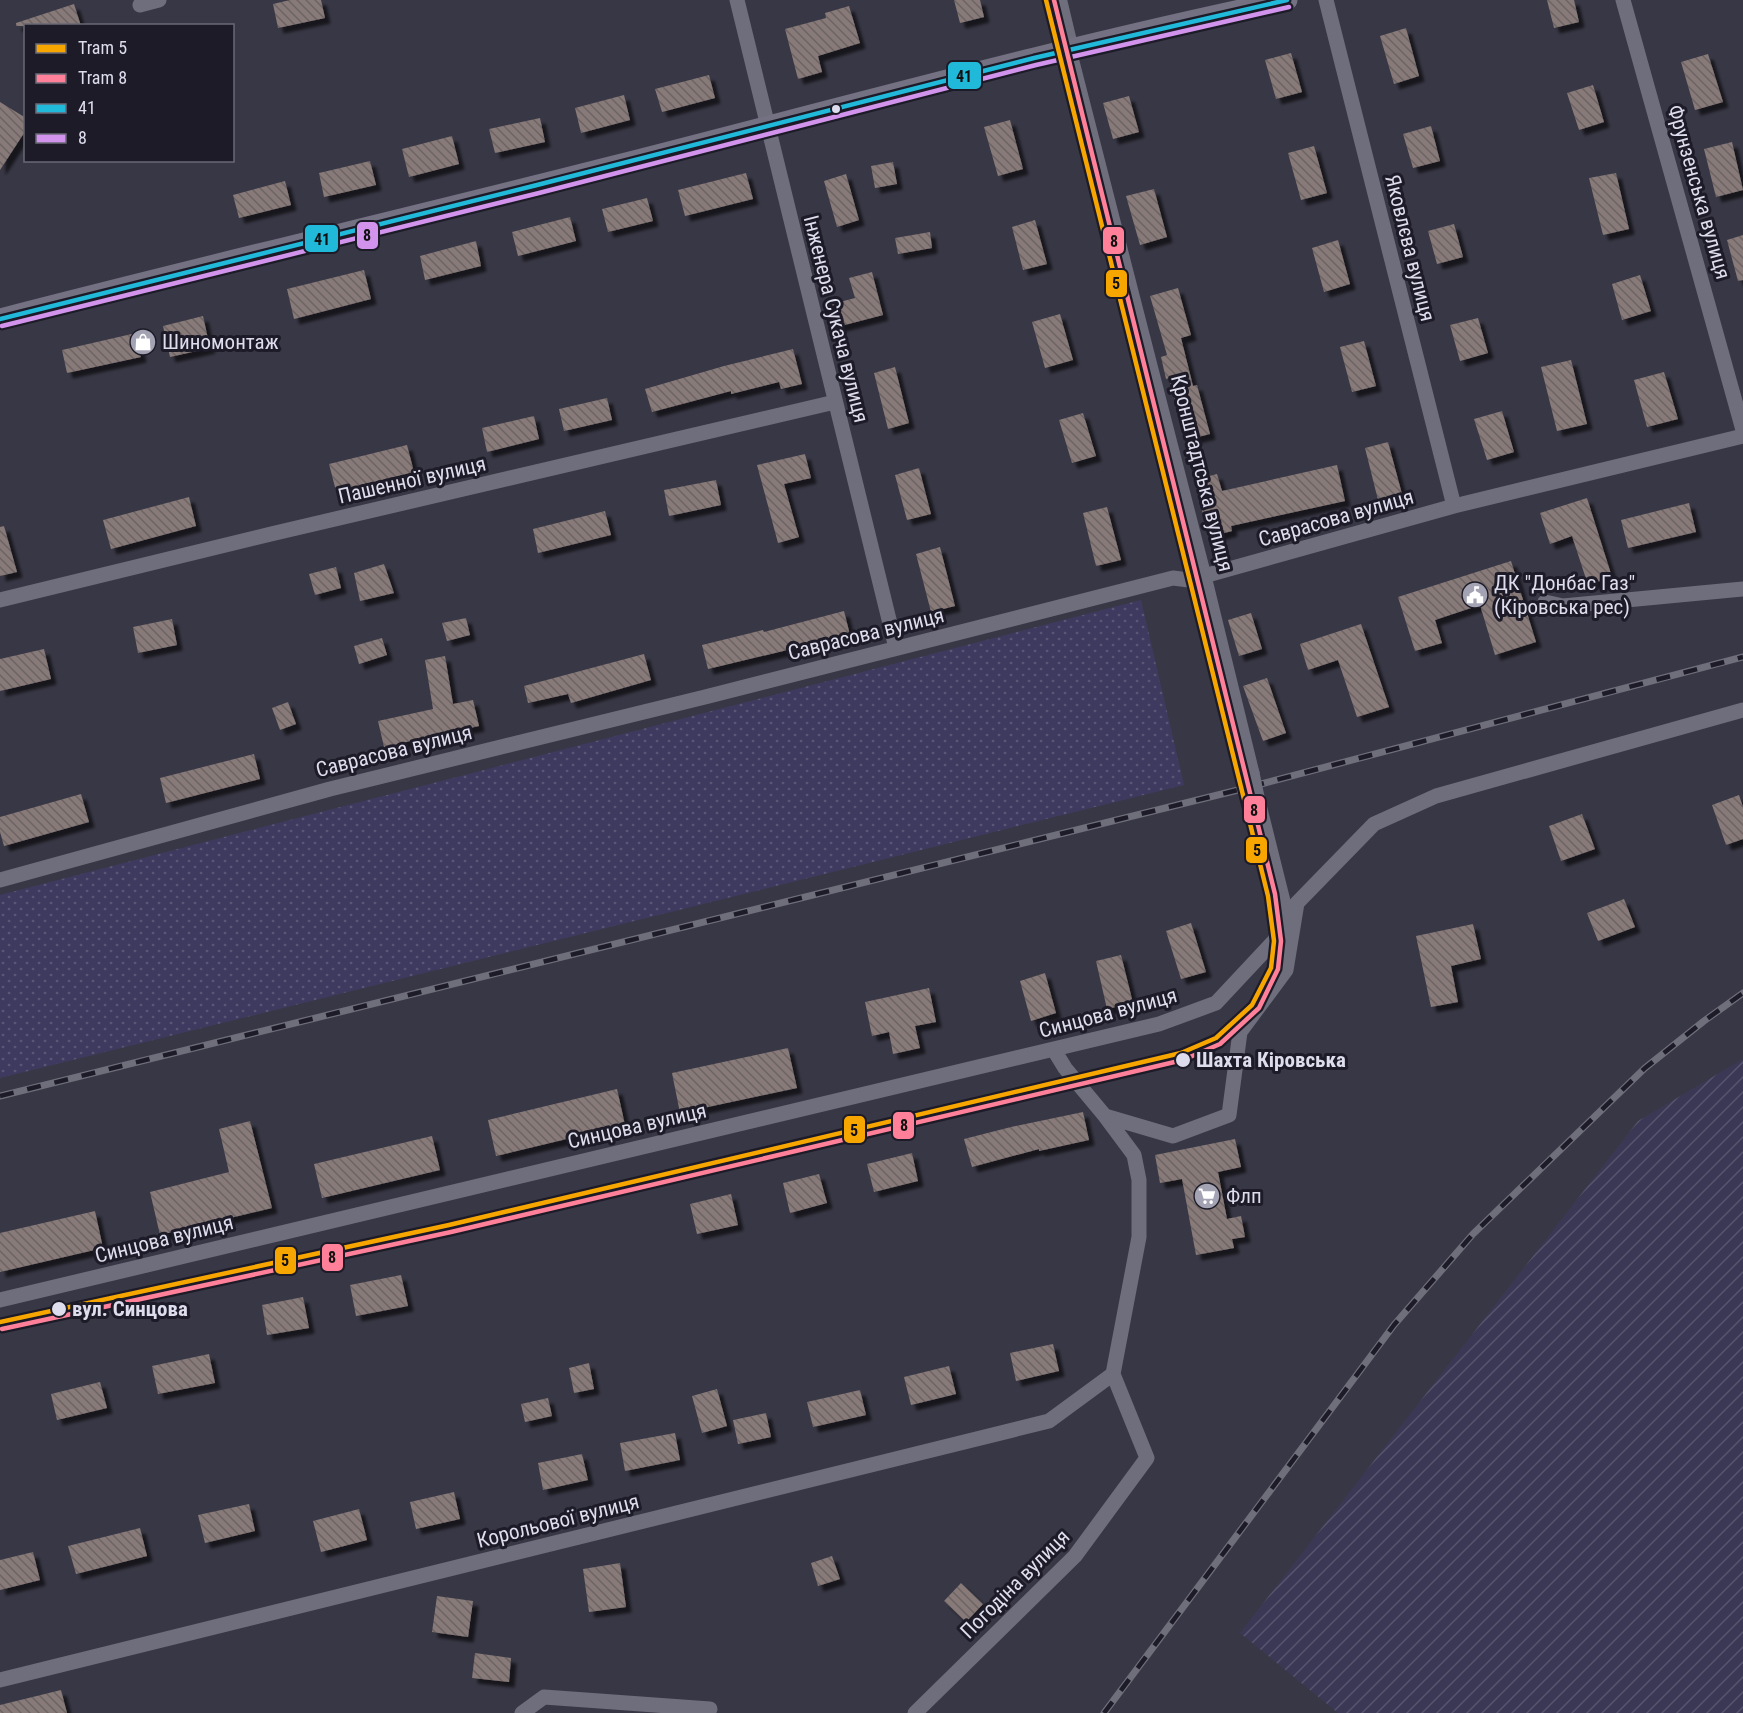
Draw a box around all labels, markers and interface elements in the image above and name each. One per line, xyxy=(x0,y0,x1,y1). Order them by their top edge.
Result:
legend xyxy=(24,24,234,162)
text: Tram 5 xyxy=(78,37,127,58)
line badge: 41 xyxy=(947,61,982,90)
text: Tram 8 xyxy=(78,67,127,88)
text: 41 xyxy=(956,67,972,86)
text: 41 xyxy=(78,97,96,118)
street label: Фрунзенська вулиця xyxy=(1663,102,1735,282)
unlabelled marker xyxy=(830,103,842,115)
text: 8 xyxy=(78,127,87,148)
street label: Яковлєва вулиця xyxy=(1380,172,1440,324)
street label: Інженера Сукача вулиця xyxy=(799,213,873,425)
line badge: 8 xyxy=(356,221,379,250)
line badge: 41 xyxy=(304,224,339,253)
text: 8 xyxy=(363,226,371,245)
line badge: 8 xyxy=(1102,226,1125,255)
text: 41 xyxy=(314,230,330,249)
text: 8 xyxy=(1110,232,1118,251)
line badge: 5 xyxy=(1105,269,1128,298)
text: 5 xyxy=(1112,274,1120,293)
shop icon: Шиномонтаж xyxy=(128,327,158,357)
place label: Шиномонтаж xyxy=(162,330,279,354)
street label: Кронштадтська вулиця xyxy=(1166,372,1238,574)
street label: Пашенної вулиця xyxy=(336,451,488,509)
street label: Саврасова вулиця xyxy=(1256,484,1416,552)
place label: ДК "Донбас Газ" (Кіровська рес) xyxy=(1494,571,1635,619)
public building icon: ДК "Донбас Газ" (Кіровська рес) xyxy=(1460,580,1490,610)
street label: Саврасова вулиця xyxy=(785,603,947,665)
street label: Саврасова вулиця xyxy=(313,720,475,782)
line badge: 8 xyxy=(1243,795,1266,824)
text: 8 xyxy=(1250,801,1258,820)
line badge: 5 xyxy=(1245,836,1268,864)
text: 5 xyxy=(1253,841,1261,860)
street label: Синцова вулиця xyxy=(1036,983,1180,1043)
place label: Шахта Кіровська xyxy=(1196,1048,1346,1072)
marker: Шахта Кіровська xyxy=(1174,1051,1192,1069)
street label: Синцова вулиця xyxy=(565,1098,709,1154)
line badge: 8 xyxy=(892,1111,915,1140)
line badge: 5 xyxy=(843,1115,866,1144)
text: 8 xyxy=(900,1116,908,1135)
text: 5 xyxy=(850,1121,858,1140)
supermarket icon: Флп xyxy=(1192,1181,1222,1211)
place label: Флп xyxy=(1226,1184,1262,1208)
street label: Синцова вулиця xyxy=(92,1210,236,1268)
line badge: 8 xyxy=(321,1243,344,1272)
line badge: 5 xyxy=(274,1246,297,1275)
text: 8 xyxy=(328,1248,336,1267)
text: 5 xyxy=(281,1251,289,1270)
place label: вул. Синцова xyxy=(72,1297,188,1321)
marker: вул. Синцова xyxy=(50,1300,68,1318)
street label: Корольової вулиця xyxy=(474,1489,642,1553)
street label: Погодіна вулиця xyxy=(956,1525,1074,1643)

